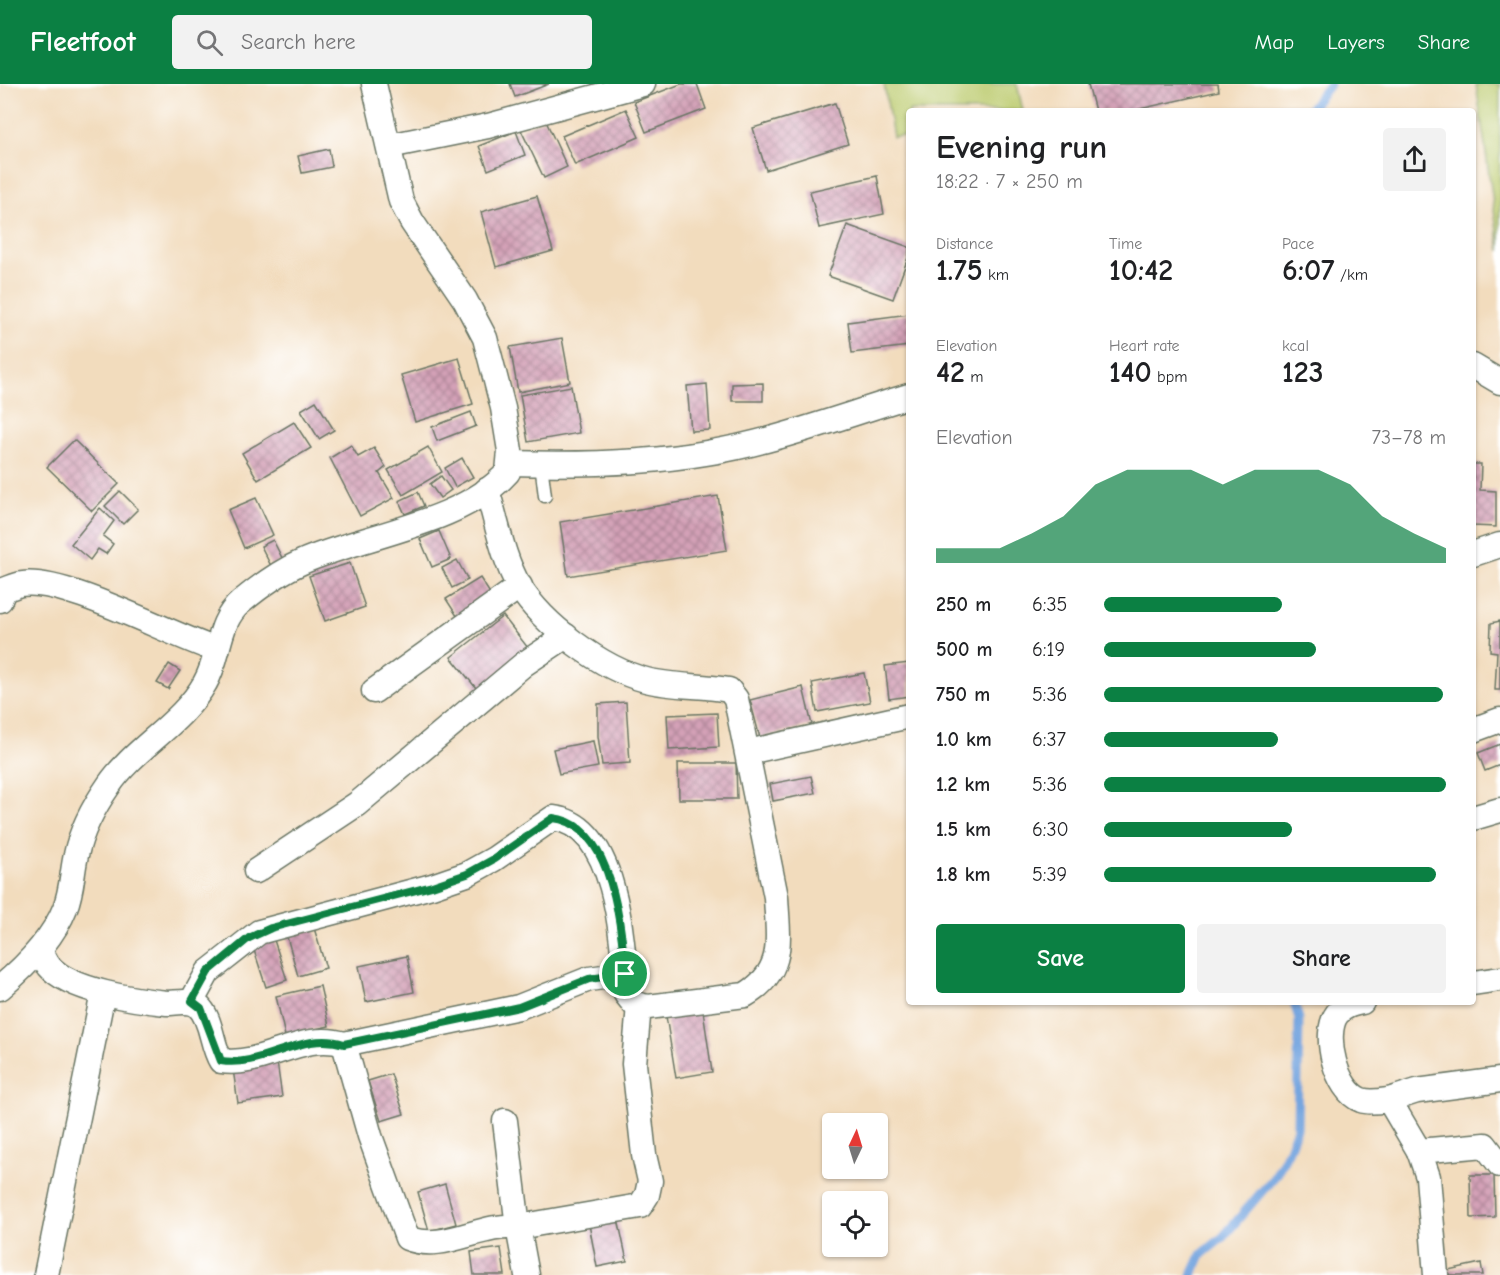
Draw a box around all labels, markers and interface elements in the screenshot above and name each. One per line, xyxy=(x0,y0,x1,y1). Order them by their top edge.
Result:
search box xyxy=(172,15,592,69)
text: Fleetfoot xyxy=(30,26,136,58)
icon: search xyxy=(193,26,226,59)
text: Search here xyxy=(241,29,356,55)
text: Map xyxy=(1255,30,1294,54)
text: Layers xyxy=(1327,30,1385,54)
text: Share xyxy=(1418,30,1470,54)
text: Evening run xyxy=(936,128,1107,166)
button: share xyxy=(1383,128,1446,191)
text: 18:22 · 7 × 250 m xyxy=(936,170,1083,193)
text: Distance xyxy=(936,235,993,253)
text: Time xyxy=(1109,235,1142,253)
text: Pace xyxy=(1282,235,1314,253)
text: 1.75 xyxy=(936,253,983,288)
text: 10:42 xyxy=(1109,253,1173,288)
text: 6:07 xyxy=(1282,253,1335,288)
text: km xyxy=(983,266,1009,284)
text: /km xyxy=(1335,266,1368,284)
text: Elevation xyxy=(936,337,997,355)
text: Heart rate xyxy=(1109,337,1180,355)
text: kcal xyxy=(1282,337,1309,355)
text: 42 xyxy=(936,355,965,390)
text: 140 xyxy=(1109,355,1152,390)
text: 123 xyxy=(1282,355,1324,390)
text: m xyxy=(965,368,984,386)
text: bpm xyxy=(1152,368,1187,386)
text: Elevation xyxy=(936,426,1013,449)
text: 73–78 m xyxy=(1372,426,1446,449)
text: 250 m xyxy=(936,593,991,616)
text: 6:35 xyxy=(1032,593,1067,616)
text: 500 m xyxy=(936,638,993,661)
text: 6:19 xyxy=(1032,638,1065,661)
text: 750 m xyxy=(936,683,990,706)
text: 5:36 xyxy=(1032,683,1067,706)
text: 1.0 km xyxy=(936,728,992,751)
text: 6:37 xyxy=(1032,728,1066,751)
text: 1.2 km xyxy=(936,773,990,796)
text: 5:36 xyxy=(1032,773,1067,796)
text: 1.5 km xyxy=(936,818,991,841)
text: 6:30 xyxy=(1032,818,1069,841)
text: 1.8 km xyxy=(936,863,991,886)
text: 5:39 xyxy=(1032,863,1067,886)
button: Save xyxy=(936,924,1185,993)
button: Share xyxy=(1197,924,1446,993)
pin xyxy=(599,948,650,999)
icon: arrive xyxy=(608,957,641,990)
north arrow xyxy=(822,1113,888,1179)
map controls xyxy=(822,1113,888,1257)
button: locate xyxy=(822,1191,888,1257)

